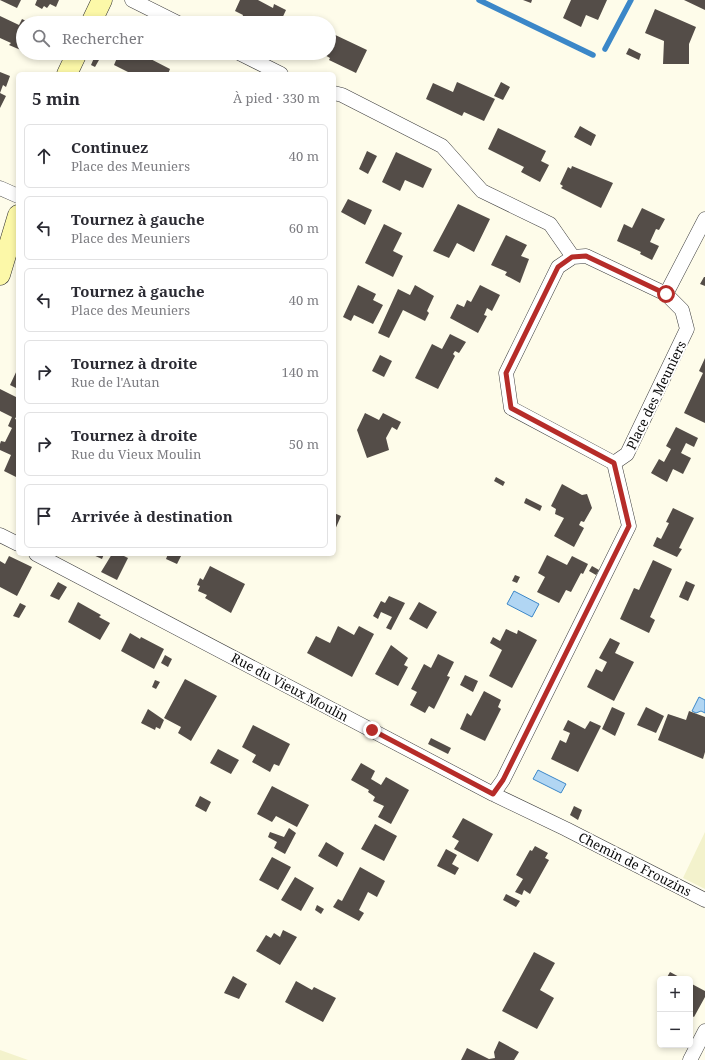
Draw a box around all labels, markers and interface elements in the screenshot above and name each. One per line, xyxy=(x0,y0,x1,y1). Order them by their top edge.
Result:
search box xyxy=(16,16,336,60)
icon: search xyxy=(30,27,52,49)
text: Rechercher xyxy=(62,28,144,48)
text: 5 min xyxy=(32,87,80,110)
text: À pied · 330 m xyxy=(233,89,320,107)
text: Continuez xyxy=(71,137,148,157)
icon: ahead xyxy=(33,145,55,167)
text: 40 m xyxy=(289,147,319,165)
text: Place des Meuniers xyxy=(71,157,190,175)
text: Tournez à gauche xyxy=(71,209,205,229)
icon: left xyxy=(33,217,55,239)
text: 60 m xyxy=(289,219,319,237)
text: Place des Meuniers xyxy=(71,229,190,247)
text: Tournez à gauche xyxy=(71,281,205,301)
route start xyxy=(657,285,675,303)
icon: left xyxy=(33,289,55,311)
text: 40 m xyxy=(289,291,319,309)
text: Place des Meuniers xyxy=(71,301,190,319)
street label: Place des Meuniers xyxy=(622,337,690,452)
text: Tournez à droite xyxy=(71,353,197,373)
icon: right xyxy=(33,361,55,383)
text: 140 m xyxy=(282,363,319,381)
text: Rue de l'Autan xyxy=(71,373,160,391)
text: Tournez à droite xyxy=(71,425,197,445)
icon: right xyxy=(33,433,55,455)
text: 50 m xyxy=(289,435,319,453)
text: Rue du Vieux Moulin xyxy=(71,445,201,463)
icon: arrive xyxy=(33,505,55,527)
text: Arrivée à destination xyxy=(71,506,233,526)
street label: Rue du Vieux Moulin xyxy=(228,648,352,726)
route end xyxy=(363,721,381,739)
street label: Chemin de Frouzins xyxy=(576,828,695,900)
map controls xyxy=(657,976,693,1048)
button: + xyxy=(657,976,693,1012)
button: − xyxy=(657,1012,693,1048)

